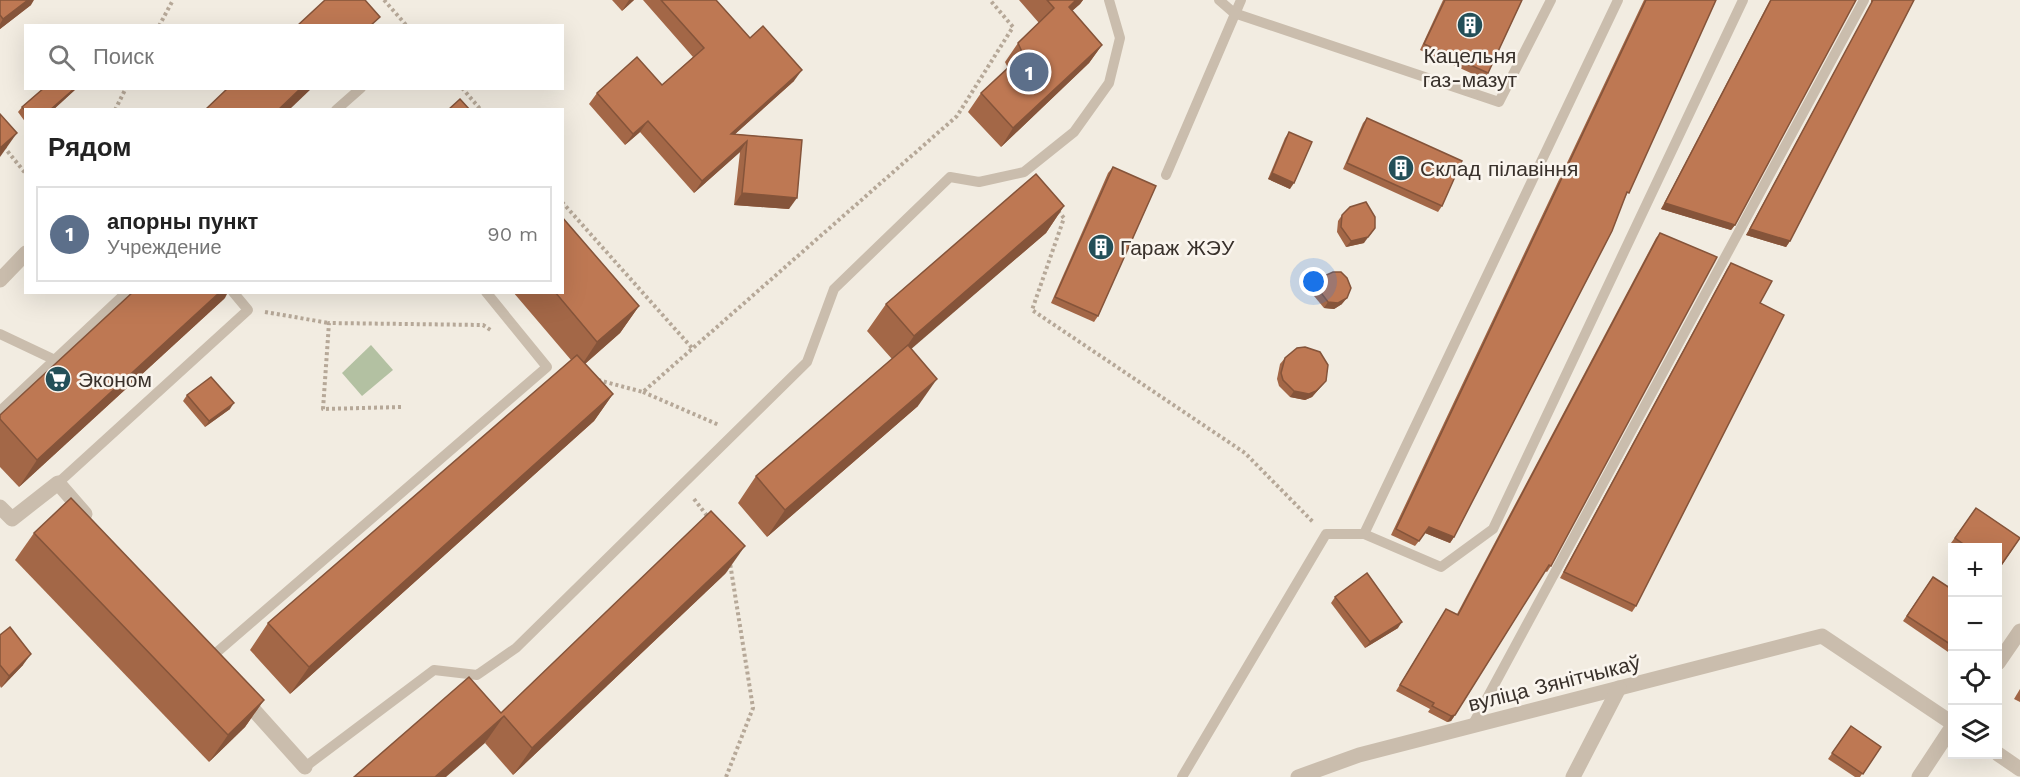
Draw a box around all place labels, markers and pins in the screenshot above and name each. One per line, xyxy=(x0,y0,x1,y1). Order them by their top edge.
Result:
building icon: Кацельня газ-мазут xyxy=(1455,10,1485,40)
place label: Кацельня газ-мазут xyxy=(1423,43,1518,92)
pin: 1 xyxy=(1010,50,1048,94)
building icon: Склад пілавіння xyxy=(1386,153,1416,183)
place label: Склад пілавіння xyxy=(1420,156,1578,181)
building icon: Гараж ЖЭУ xyxy=(1086,232,1116,262)
place label: Гараж ЖЭУ xyxy=(1120,235,1235,260)
supermarket icon: Эконом xyxy=(43,364,73,394)
place label: Эконом xyxy=(78,367,152,392)

